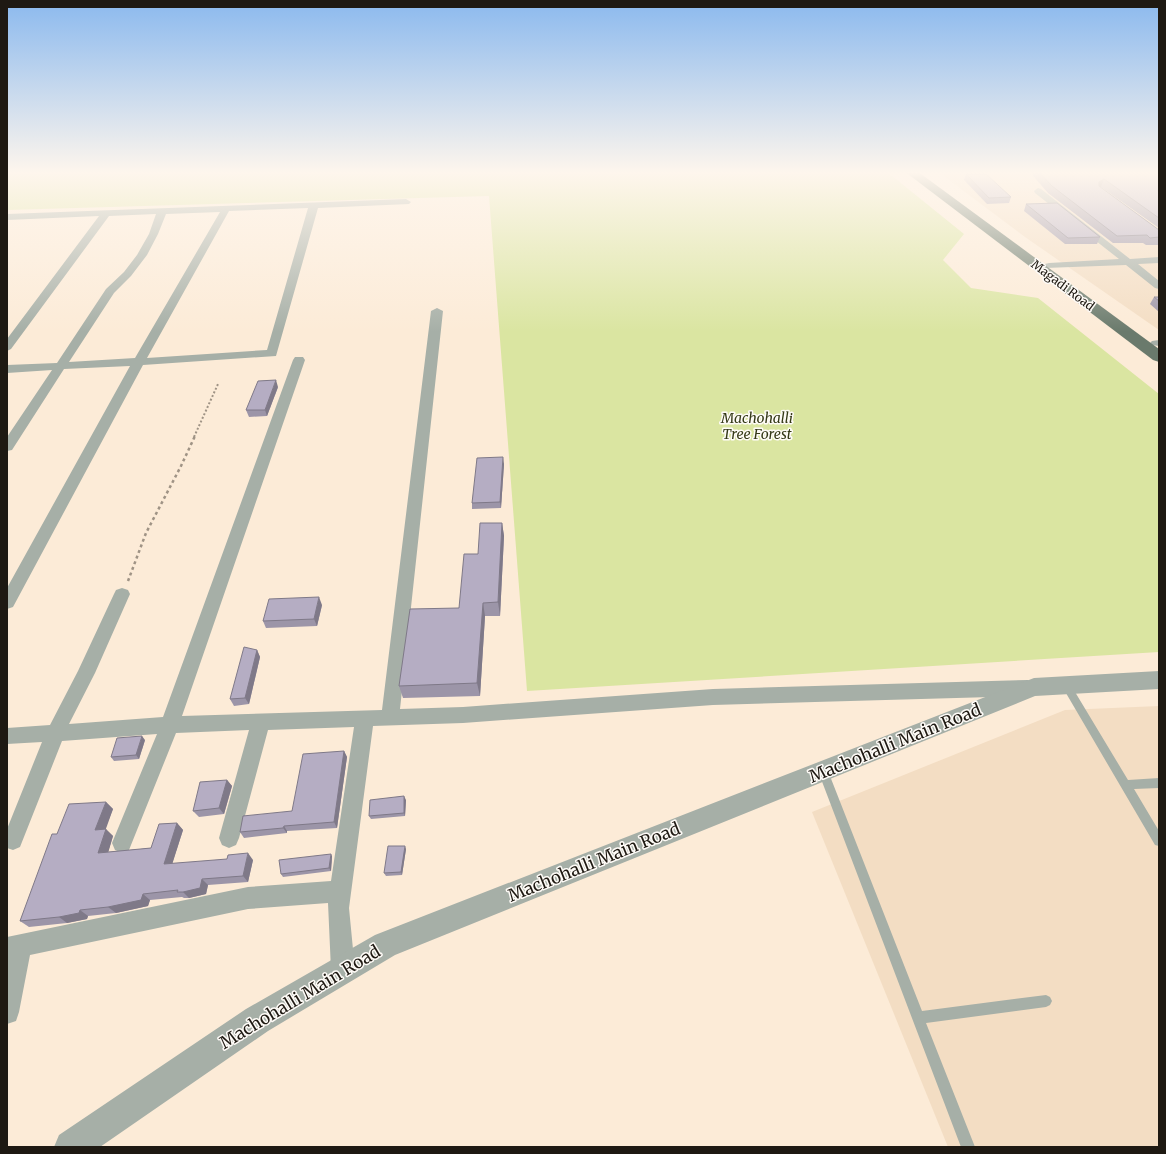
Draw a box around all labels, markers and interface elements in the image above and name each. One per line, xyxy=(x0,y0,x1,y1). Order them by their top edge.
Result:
street label: Magadi Road xyxy=(1028,256,1098,314)
park label: Machohalli Tree Forest xyxy=(720,409,793,443)
street label: Machohalli Main Road xyxy=(806,698,984,788)
street label: Machohalli Main Road xyxy=(505,817,683,907)
street label: Machohalli Main Road xyxy=(216,940,384,1054)

